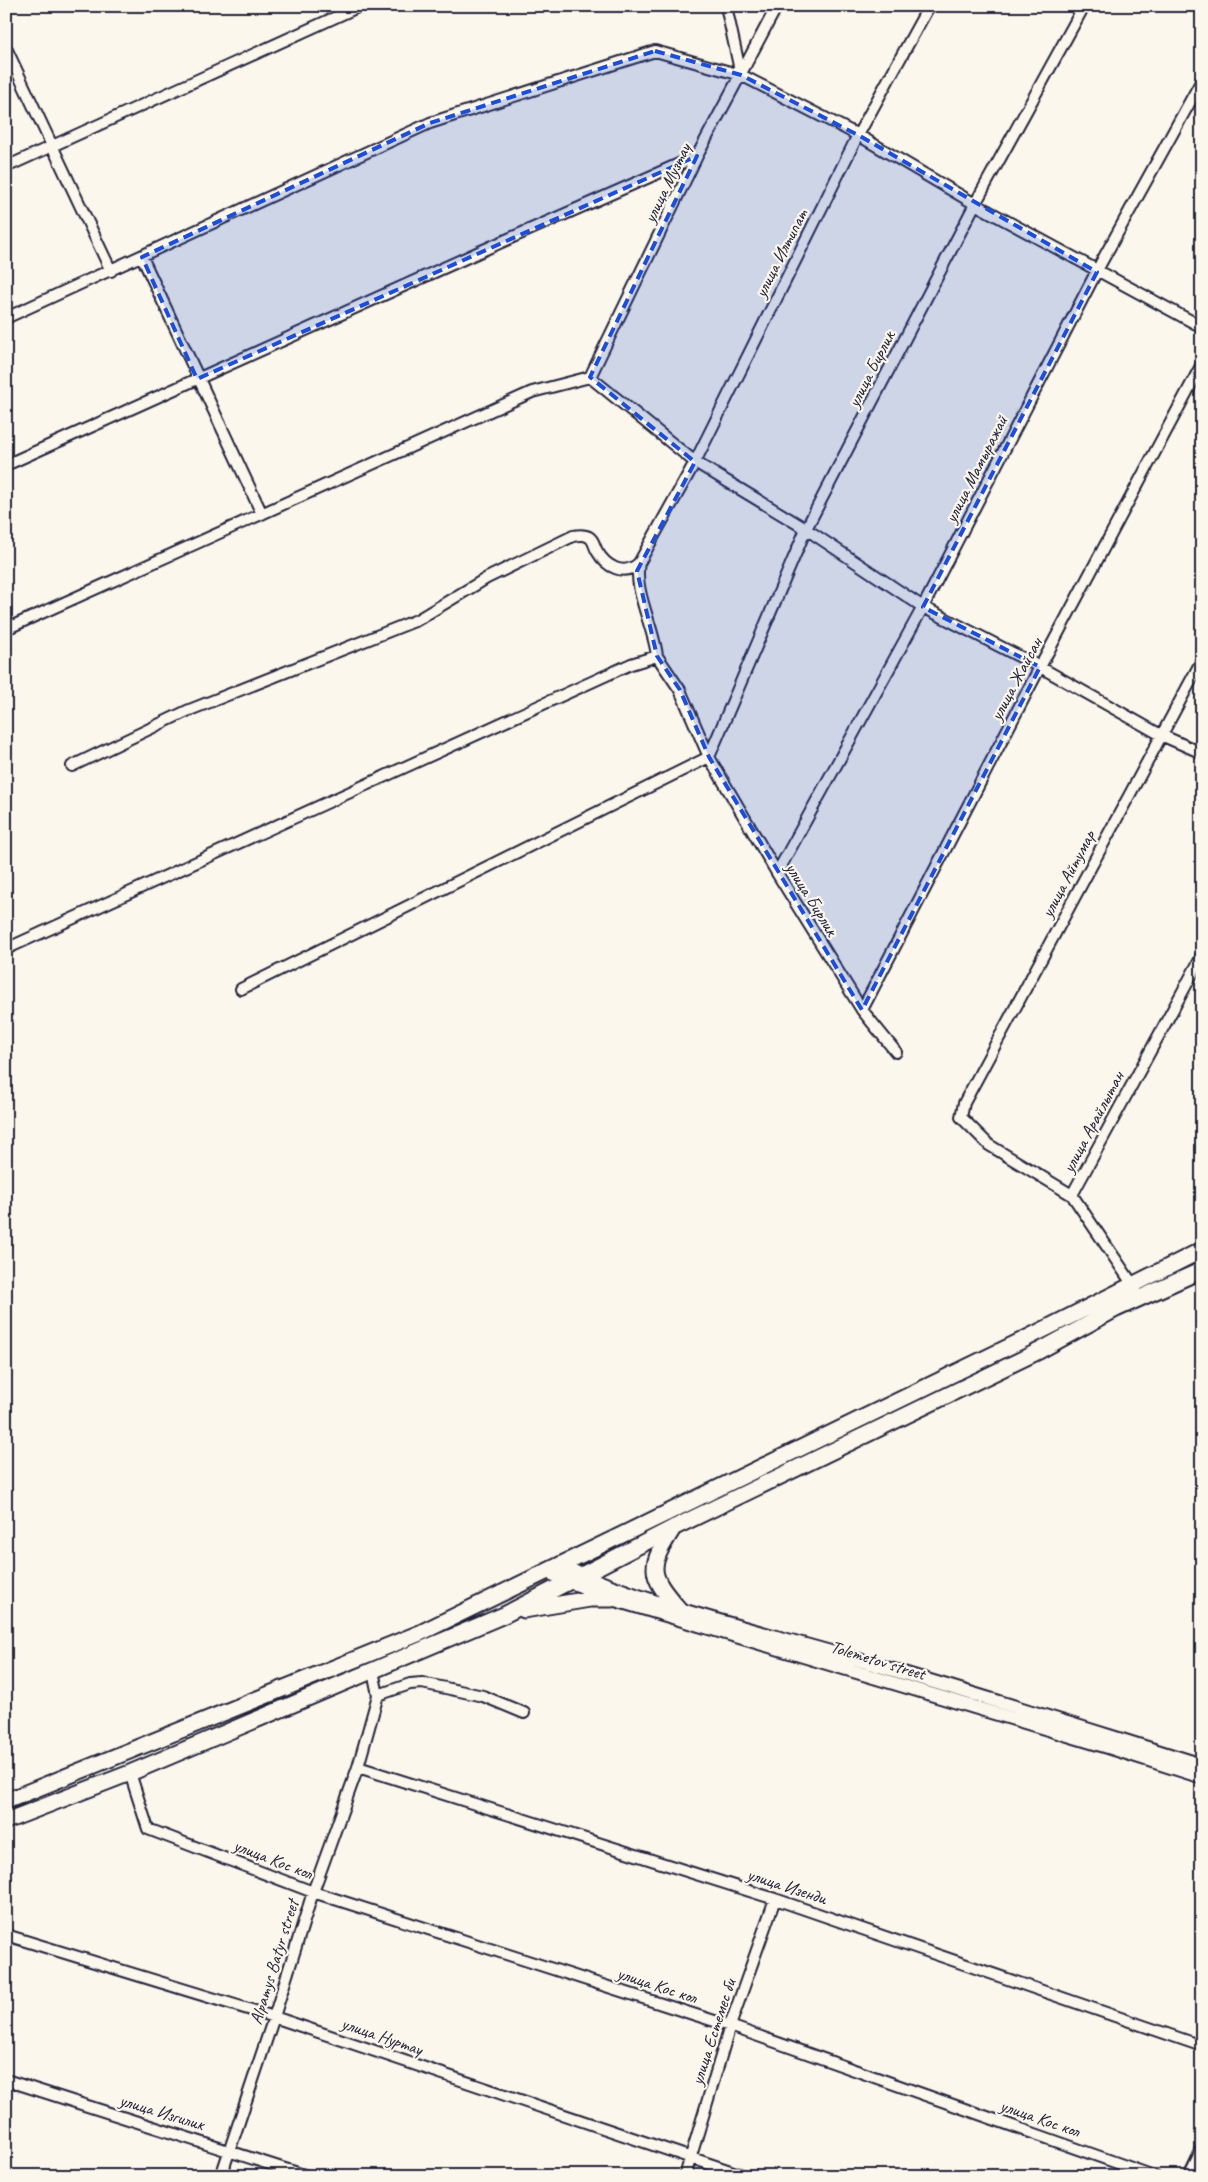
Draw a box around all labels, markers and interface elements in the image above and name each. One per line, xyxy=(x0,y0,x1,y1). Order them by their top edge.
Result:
street label: улица Музтау xyxy=(638,138,696,227)
street label: улица Илтипат xyxy=(749,204,813,302)
street label: улица Бирлик xyxy=(842,326,900,412)
street label: улица Мамыражай xyxy=(939,410,1013,527)
street label: улица Жайсан xyxy=(985,632,1048,725)
street label: улица Айтумар xyxy=(1035,826,1101,922)
street label: улица Бирлик xyxy=(780,857,844,941)
street label: улица Арайлытан xyxy=(1057,1066,1130,1177)
street label: Tolemetov street xyxy=(828,1635,930,1685)
street label: улица Кос кол xyxy=(230,1834,317,1885)
street label: улица Изенди xyxy=(743,1863,831,1909)
street label: Alpamys Batyr street xyxy=(245,1894,304,2027)
street label: улица Кос кол xyxy=(613,1961,701,2009)
street label: улица Естемес би xyxy=(685,1975,741,2089)
street label: улица Нуртау xyxy=(338,2012,427,2061)
street label: улица Изгилик xyxy=(116,2088,208,2136)
street label: улица Кос кол xyxy=(997,2094,1084,2142)

